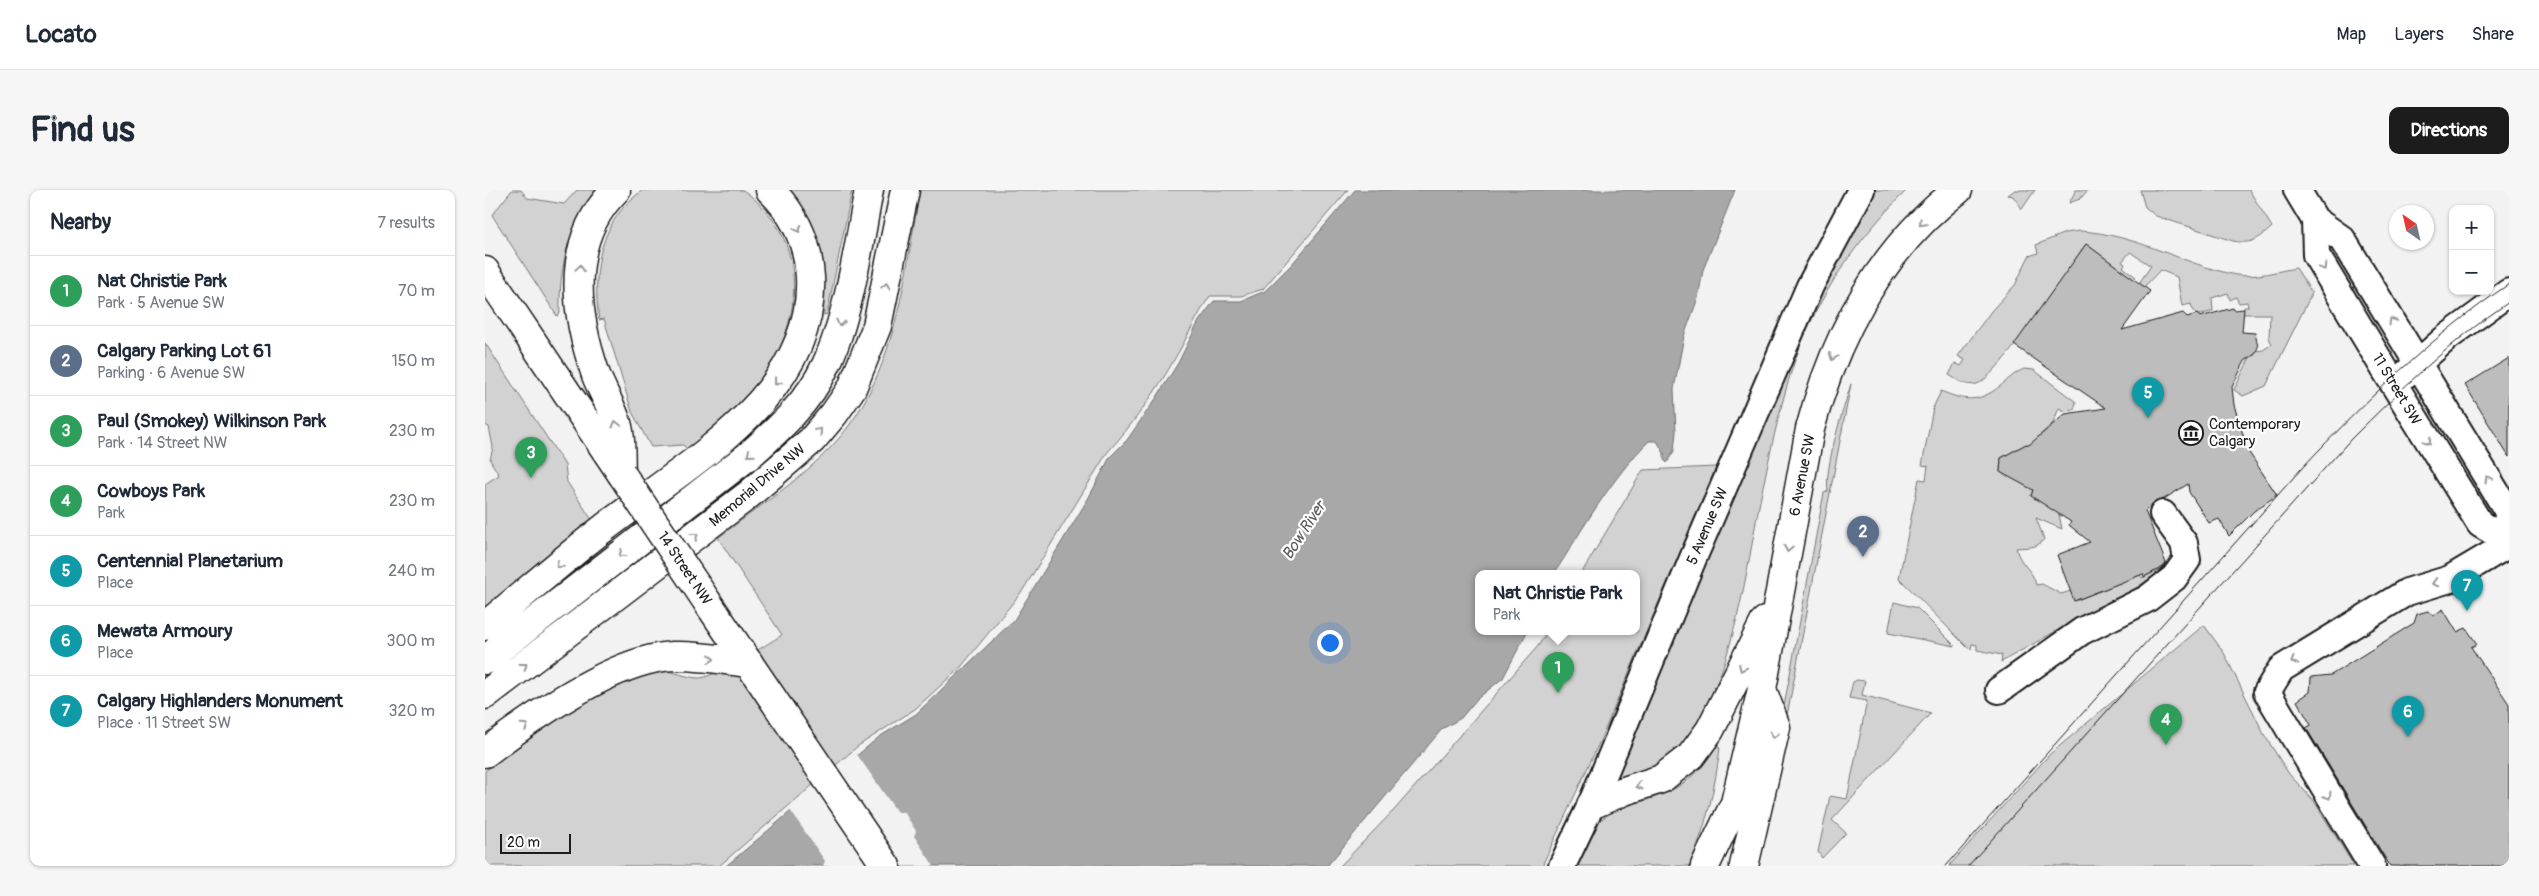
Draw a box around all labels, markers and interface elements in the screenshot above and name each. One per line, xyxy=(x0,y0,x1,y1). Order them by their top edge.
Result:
text: Locato xyxy=(25,20,97,49)
text: Map xyxy=(2337,23,2366,46)
text: Layers xyxy=(2394,23,2444,46)
text: Share xyxy=(2472,23,2514,46)
button: Directions xyxy=(2389,107,2509,154)
text: Find us xyxy=(30,108,135,152)
north arrow xyxy=(2389,205,2434,250)
map controls xyxy=(2449,205,2494,295)
button: + xyxy=(2449,205,2494,250)
text: Nearby xyxy=(50,209,111,236)
text: 7 results xyxy=(377,213,435,233)
one-way arrow xyxy=(1919,217,1928,226)
one-way arrow xyxy=(792,224,802,233)
button: − xyxy=(2449,250,2494,295)
one-way arrow xyxy=(2317,262,2327,271)
one-way arrow xyxy=(574,264,585,272)
text: Nat Christie Park xyxy=(97,269,227,293)
text: 1 xyxy=(63,281,69,301)
text: 70 m xyxy=(398,281,435,301)
one-way arrow xyxy=(880,281,891,290)
text: Park · 5 Avenue SW xyxy=(97,293,225,313)
one-way arrow xyxy=(2389,318,2399,327)
one-way arrow xyxy=(835,319,846,328)
text: Calgary Parking Lot 61 xyxy=(97,339,272,363)
street label: 11 Street SW xyxy=(2368,350,2426,429)
text: 2 xyxy=(62,351,70,371)
text: 150 m xyxy=(391,351,435,371)
one-way arrow xyxy=(1829,352,1839,361)
text: Parking · 6 Avenue SW xyxy=(97,363,245,383)
one-way arrow xyxy=(774,376,782,385)
pin: 5 xyxy=(2132,377,2164,418)
text: Paul (Smokey) Wilkinson Park xyxy=(97,409,326,433)
place label: Contemporary Calgary xyxy=(2209,415,2301,451)
one-way arrow xyxy=(611,420,622,429)
museum icon: Contemporary Calgary xyxy=(2178,420,2204,446)
text: 3 xyxy=(62,421,70,441)
text: 230 m xyxy=(389,421,435,441)
one-way arrow xyxy=(813,428,822,437)
street label: 6 Avenue SW xyxy=(1785,432,1820,518)
text: Park · 14 Street NW xyxy=(97,433,227,453)
one-way arrow xyxy=(2422,436,2432,445)
pin: 3 xyxy=(515,437,547,478)
street label: Memorial Drive NW xyxy=(705,440,809,531)
one-way arrow xyxy=(747,449,756,457)
one-way arrow xyxy=(2485,475,2495,484)
text: Cowboys Park xyxy=(97,479,205,503)
street label: 5 Avenue SW xyxy=(1683,484,1732,568)
text: 4 xyxy=(61,491,71,511)
text: 230 m xyxy=(389,491,435,511)
water label: Bow River xyxy=(1278,496,1331,563)
text: Park xyxy=(97,503,125,523)
pin: 2 xyxy=(1847,516,1879,557)
street label: 14 Street NW xyxy=(653,528,716,609)
one-way arrow xyxy=(689,533,698,541)
one-way arrow xyxy=(1783,544,1793,553)
text: Centennial Planetarium xyxy=(97,549,283,573)
one-way arrow xyxy=(619,549,628,557)
one-way arrow xyxy=(556,559,565,568)
text: 5 xyxy=(62,561,70,581)
text: 240 m xyxy=(388,561,435,581)
popup xyxy=(1475,570,1640,635)
pin: 7 xyxy=(2451,570,2483,611)
text: Place xyxy=(97,573,133,593)
one-way arrow xyxy=(2432,578,2440,588)
text: Nat Christie Park xyxy=(1493,581,1622,605)
text: Park xyxy=(1493,605,1521,625)
text: Mewata Armoury xyxy=(97,619,232,643)
your location xyxy=(1317,630,1343,656)
text: 6 xyxy=(61,631,71,651)
text: 300 m xyxy=(387,631,435,651)
text: Place xyxy=(97,643,133,663)
pin: 1 xyxy=(1542,652,1574,693)
one-way arrow xyxy=(707,653,715,664)
one-way arrow xyxy=(2290,655,2299,664)
one-way arrow xyxy=(518,663,527,671)
one-way arrow xyxy=(1738,663,1748,672)
text: Calgary Highlanders Monument xyxy=(97,689,343,713)
pin: 6 xyxy=(2392,696,2424,737)
text: 7 xyxy=(62,701,70,721)
text: 320 m xyxy=(389,701,435,721)
pin: 4 xyxy=(2150,704,2182,745)
text: Place · 11 Street SW xyxy=(97,713,231,733)
one-way arrow xyxy=(520,722,529,732)
one-way arrow xyxy=(1770,731,1780,740)
one-way arrow xyxy=(1636,780,1644,790)
one-way arrow xyxy=(2321,790,2331,799)
scale bar xyxy=(500,831,571,854)
text: 20 m xyxy=(507,834,540,851)

